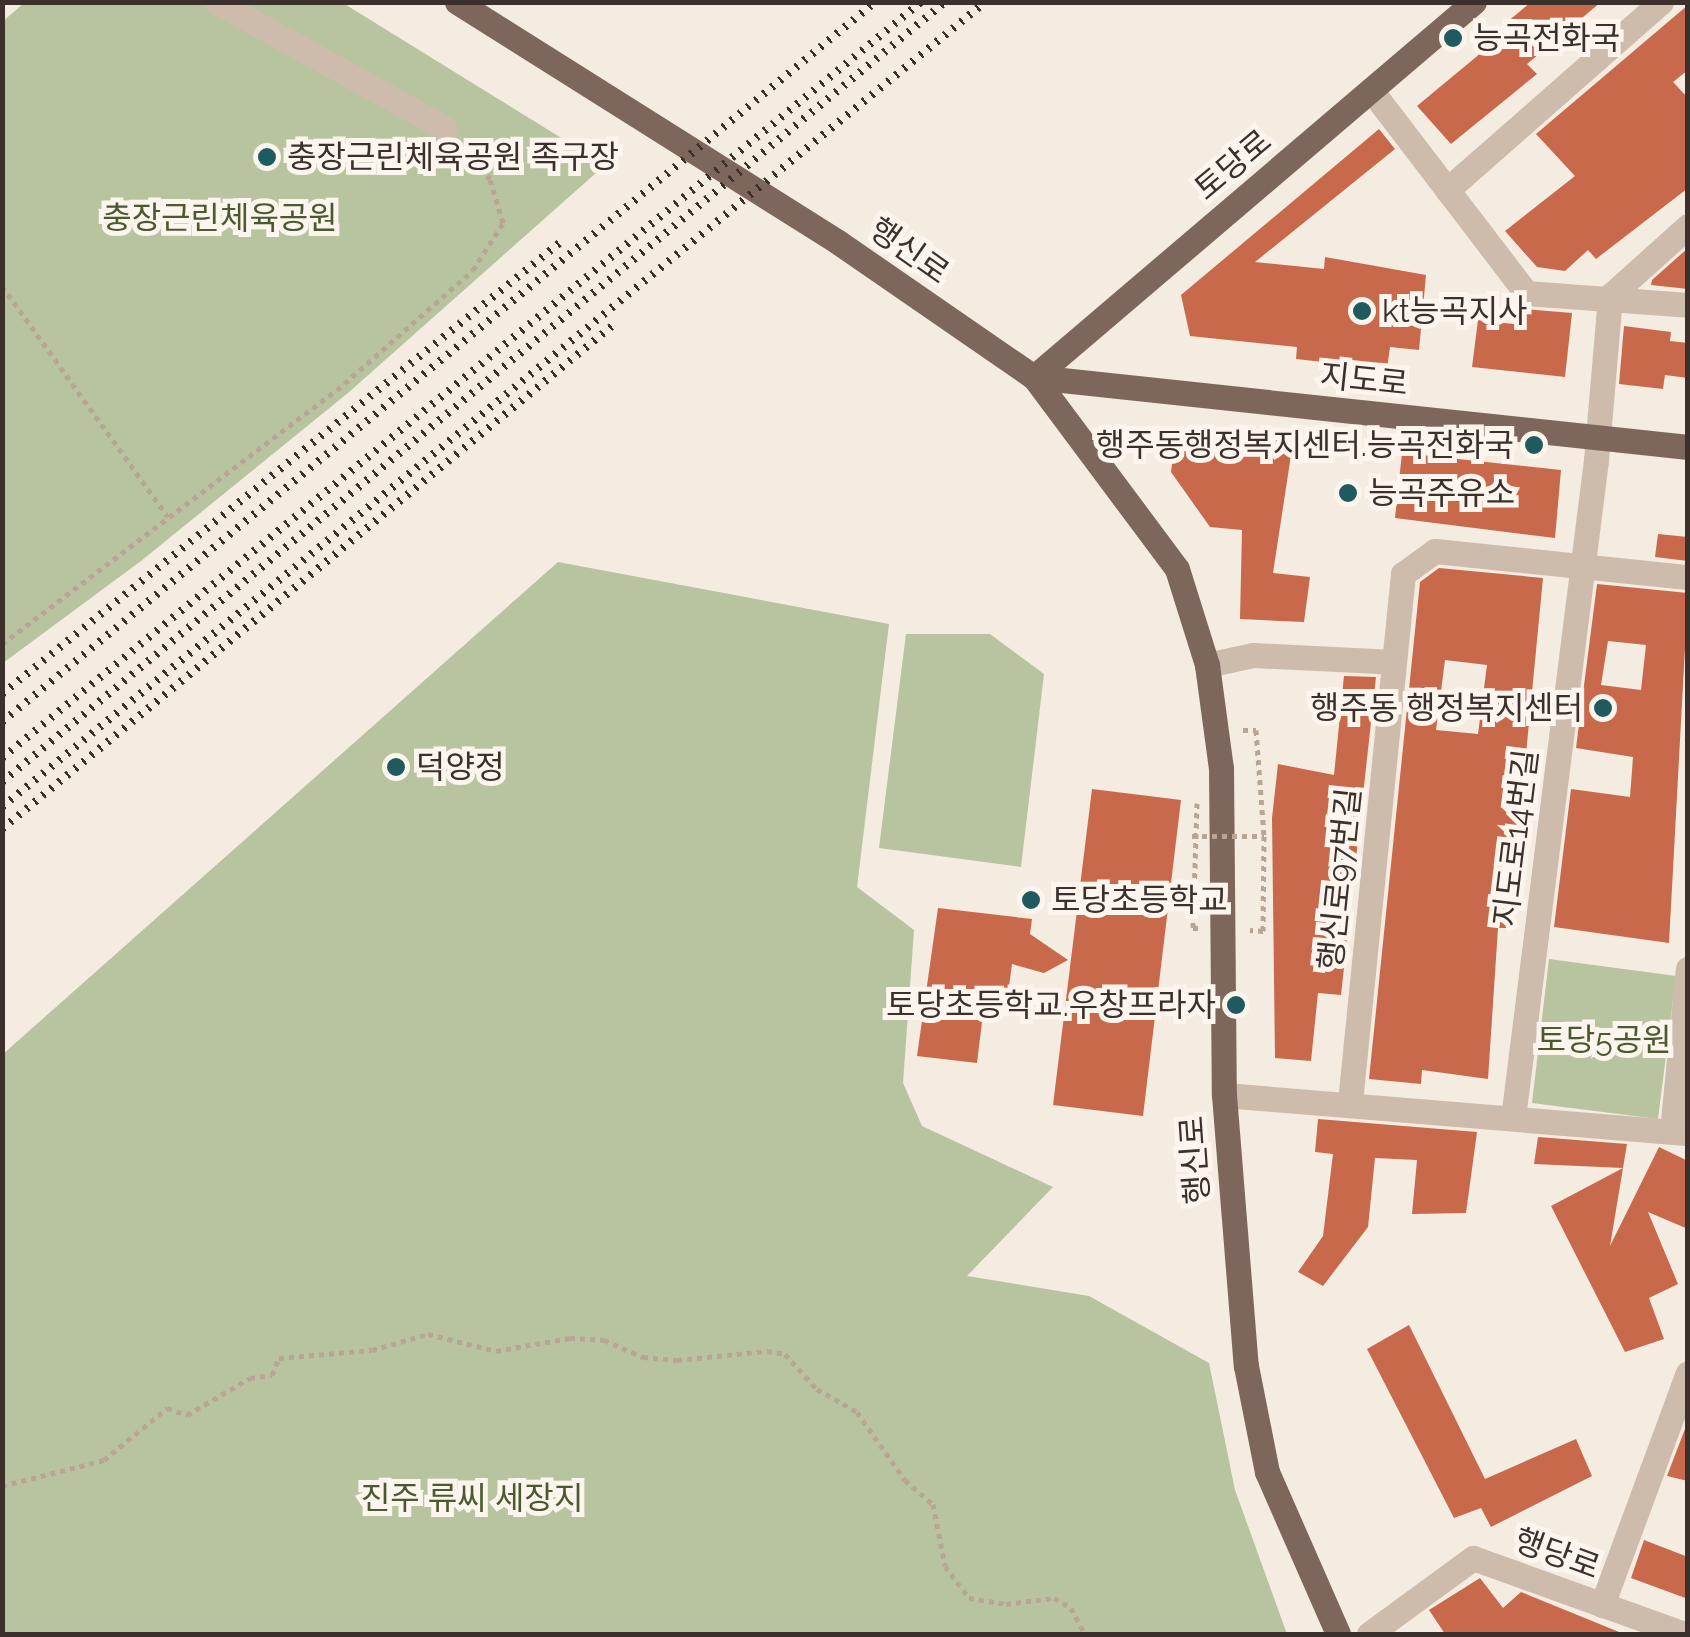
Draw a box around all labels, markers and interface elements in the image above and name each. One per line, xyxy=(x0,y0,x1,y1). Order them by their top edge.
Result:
place label: 능곡전화국 xyxy=(1473,19,1620,57)
marker: 능곡전화국 xyxy=(1442,27,1464,49)
street label: 토당로 xyxy=(1187,122,1279,208)
place label: 충장근린체육공원 족구장 xyxy=(287,138,619,176)
marker: 충장근린체육공원 족구장 xyxy=(256,146,278,168)
park label: 충장근린체육공원 xyxy=(102,199,338,237)
street label: 행신로 xyxy=(862,210,956,292)
place label: kt능곡지사 xyxy=(1382,292,1527,330)
marker: kt능곡지사 xyxy=(1351,300,1373,322)
street label: 지도로 xyxy=(1318,356,1410,404)
place label: 행주동행정복지센터.능곡전화국 xyxy=(1096,426,1514,464)
marker: 행주동행정복지센터.능곡전화국 xyxy=(1523,434,1545,456)
place label: 능곡주유소 xyxy=(1368,474,1515,512)
marker: 능곡주유소 xyxy=(1337,482,1359,504)
place label: 행주동 행정복지센터 xyxy=(1310,689,1583,727)
marker: 행주동 행정복지센터 xyxy=(1592,697,1614,719)
street label: 지도로14번길 xyxy=(1486,747,1546,929)
place label: 덕양정 xyxy=(416,748,504,786)
marker: 덕양정 xyxy=(385,756,407,778)
street label: 행신로97번길 xyxy=(1311,786,1369,972)
place label: 토당초등학교 xyxy=(1051,881,1228,919)
marker: 토당초등학교 xyxy=(1020,889,1042,911)
place label: 토당초등학교.우창프라자 xyxy=(886,986,1216,1024)
marker: 토당초등학교.우창프라자 xyxy=(1225,994,1247,1016)
park label: 토당5공원 xyxy=(1536,1021,1672,1059)
street label: 행신로 xyxy=(1173,1115,1217,1205)
park label: 진주 류씨 세장지 xyxy=(361,1479,583,1517)
street label: 행당로 xyxy=(1509,1521,1605,1587)

